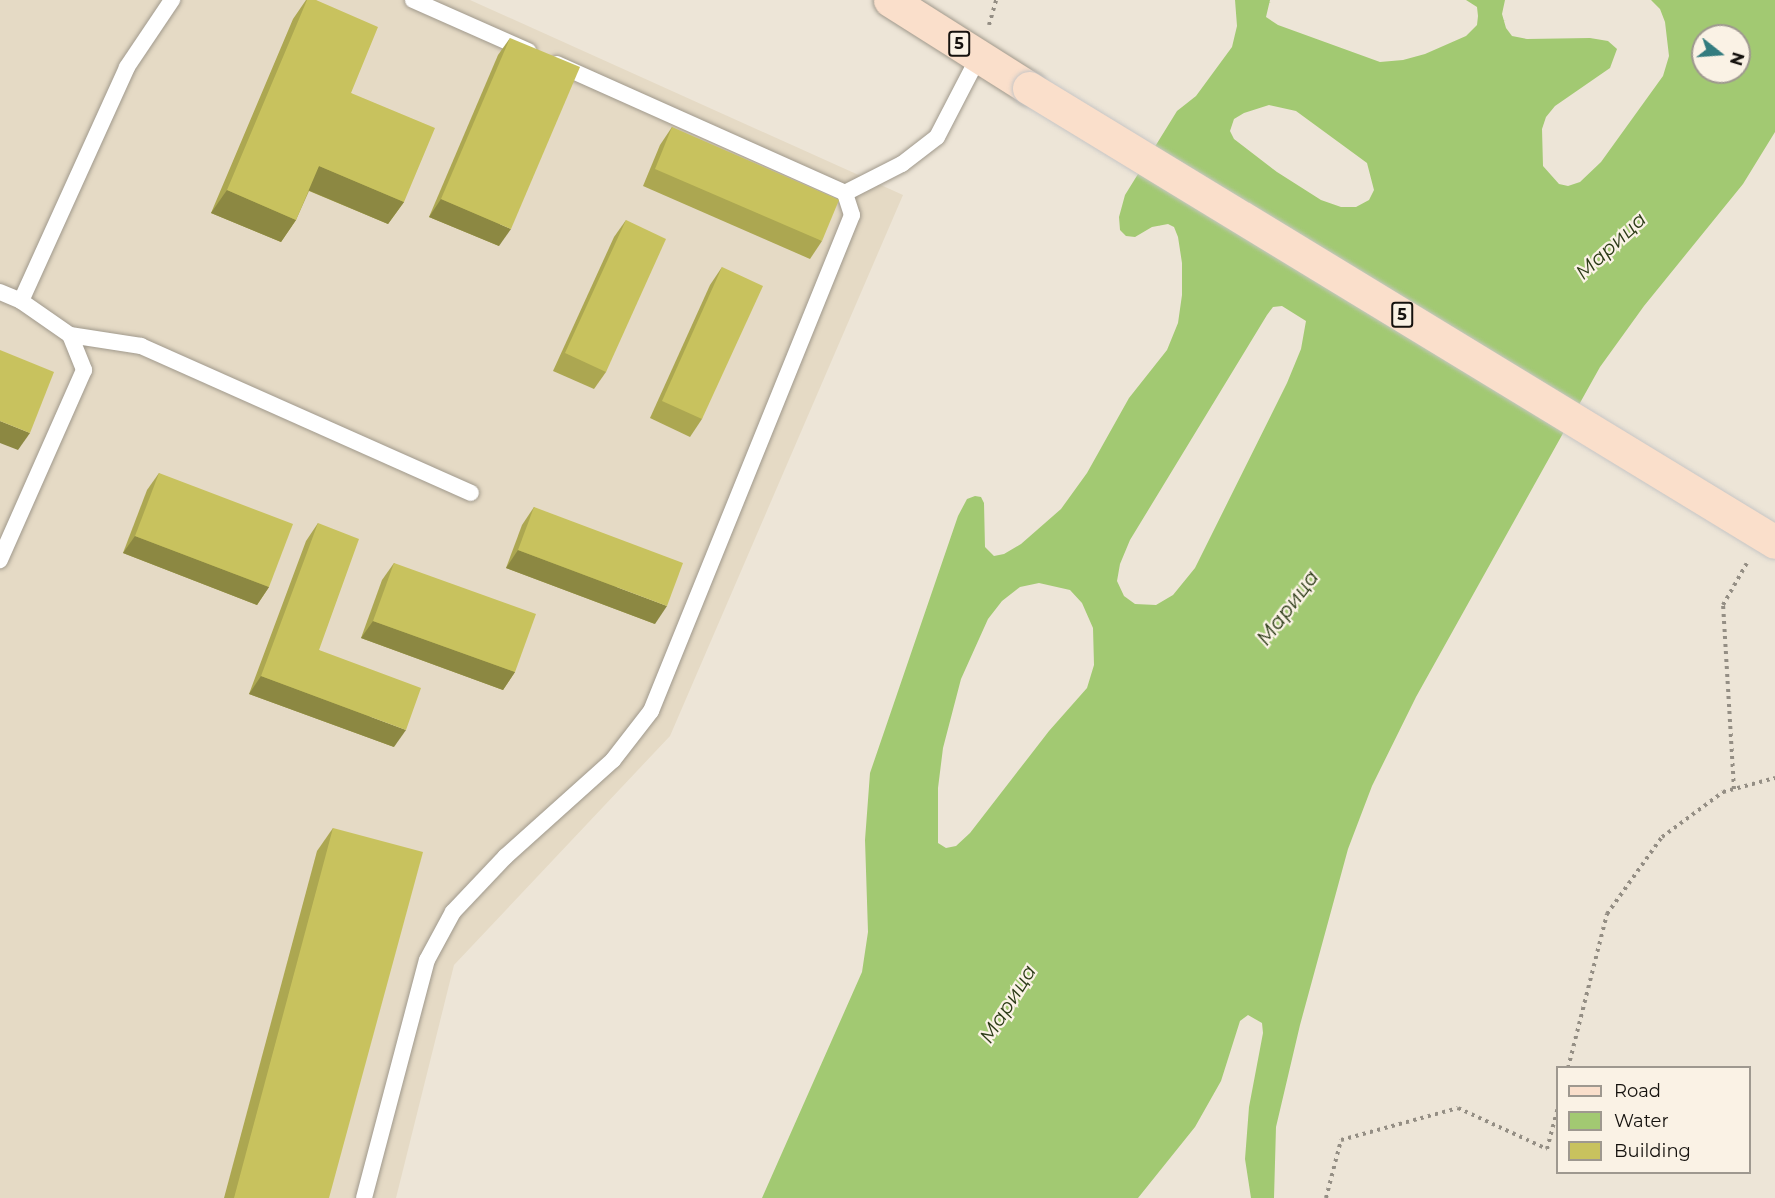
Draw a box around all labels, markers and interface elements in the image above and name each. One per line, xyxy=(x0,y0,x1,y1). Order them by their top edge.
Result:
north arrow xyxy=(1691,24,1751,84)
road number: 5 xyxy=(947,31,971,57)
text: N xyxy=(1726,50,1748,68)
water label: Марица xyxy=(1571,207,1651,285)
road number: 5 xyxy=(1390,302,1414,328)
water label: Марица xyxy=(1252,566,1324,650)
water label: Марица xyxy=(975,960,1041,1048)
legend xyxy=(1556,1066,1751,1174)
text: Road xyxy=(1614,1080,1661,1102)
text: Water xyxy=(1614,1110,1669,1132)
text: Building xyxy=(1614,1140,1691,1162)

